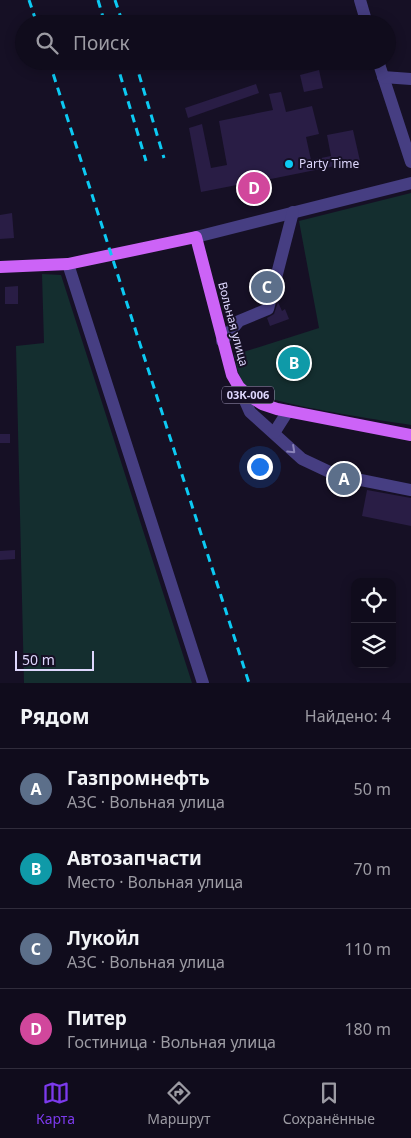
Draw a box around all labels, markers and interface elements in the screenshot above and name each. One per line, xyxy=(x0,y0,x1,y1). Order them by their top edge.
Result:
search box xyxy=(15,15,396,70)
icon: search xyxy=(33,29,61,57)
text: Поиск xyxy=(73,30,129,56)
place label: Party Time xyxy=(299,155,360,172)
marker: Party Time xyxy=(283,158,295,170)
pin: D xyxy=(238,169,270,207)
pin: C xyxy=(251,268,283,306)
street label: Вольная улица xyxy=(214,280,253,368)
pin: B xyxy=(278,344,310,382)
road number: 03К-006 xyxy=(222,386,274,404)
one-way arrow xyxy=(286,444,295,453)
your location xyxy=(247,454,273,480)
pin: A xyxy=(328,460,360,498)
map controls xyxy=(351,578,396,668)
button: locate xyxy=(351,578,396,623)
button: layers xyxy=(351,623,396,668)
scale bar xyxy=(15,648,94,671)
text: 50 m xyxy=(22,650,55,669)
text: Рядом xyxy=(20,702,90,730)
text: Найдено: 4 xyxy=(305,705,391,727)
text: Газпромнефть xyxy=(67,765,210,791)
text: A xyxy=(30,778,42,800)
text: 50 m xyxy=(354,778,391,800)
text: АЗС · Вольная улица xyxy=(67,791,225,813)
text: Автозапчасти xyxy=(67,845,202,871)
text: B xyxy=(31,858,41,880)
text: 70 m xyxy=(354,858,391,880)
text: Место · Вольная улица xyxy=(67,871,243,893)
text: Лукойл xyxy=(67,925,140,951)
text: C xyxy=(31,938,41,960)
text: 110 m xyxy=(344,938,391,960)
text: АЗС · Вольная улица xyxy=(67,951,225,973)
text: Питер xyxy=(67,1005,127,1031)
text: D xyxy=(30,1018,42,1040)
text: 180 m xyxy=(344,1018,391,1040)
text: Гостиница · Вольная улица xyxy=(67,1031,276,1053)
tab: Карта xyxy=(36,1079,75,1128)
tab: Маршрут xyxy=(147,1079,211,1128)
tab: Сохранённые xyxy=(283,1079,375,1128)

